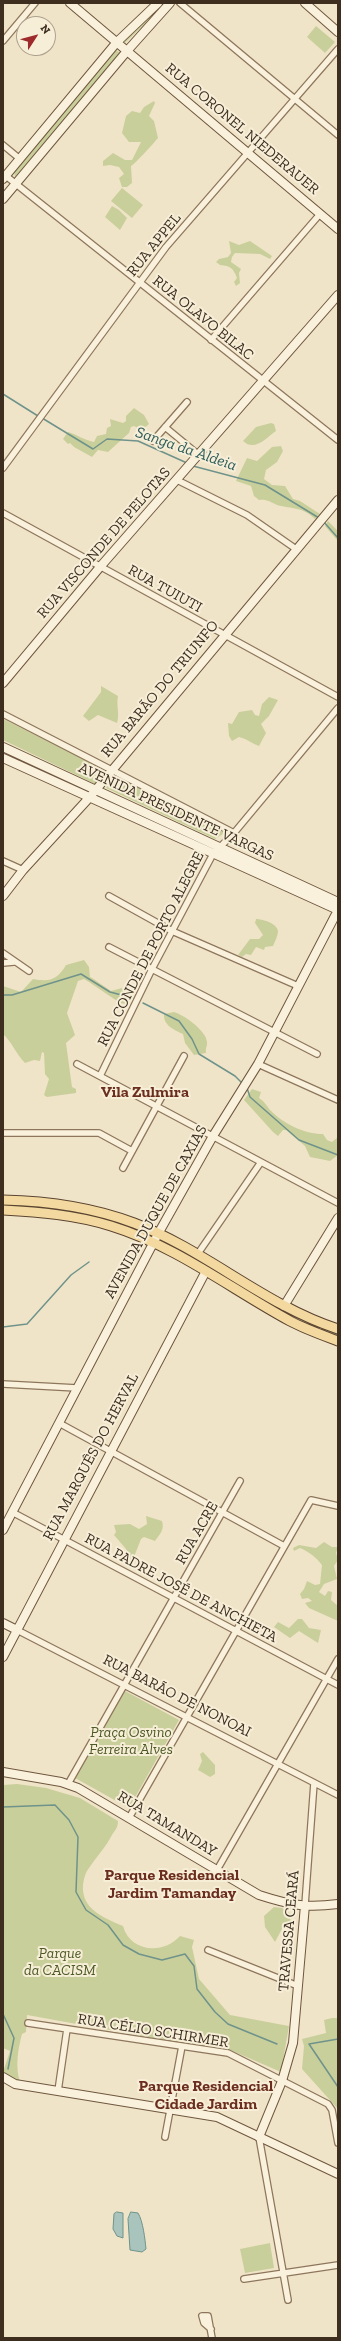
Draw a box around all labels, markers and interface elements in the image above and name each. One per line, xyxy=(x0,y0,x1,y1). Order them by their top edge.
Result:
north arrow xyxy=(16,16,56,56)
text: N xyxy=(38,22,53,36)
street label: RUA CORONEL NIEDERAUER xyxy=(161,59,323,199)
street label: RUA APPEL xyxy=(123,210,185,280)
street label: RUA OLAVO BILAC xyxy=(149,272,257,364)
water label: Sanga da Aldeia xyxy=(133,423,239,475)
street label: RUA VISCONDE DE PELOTAS xyxy=(34,464,174,622)
street label: RUA TUIUTI xyxy=(125,561,205,617)
street label: RUA BARÃO DO TRIUNFO xyxy=(97,617,223,761)
street label: AVENIDA PRESIDENTE VARGAS xyxy=(76,759,276,865)
street label: RUA CONDE DE PORTO ALEGRE xyxy=(94,849,208,1049)
district label: Vila Zulmira xyxy=(101,1082,189,1102)
street label: AVENIDA DUQUE DE CAXIAS xyxy=(101,1122,211,1302)
street label: RUA MARQUÊS DO HERVAL xyxy=(39,1370,143,1544)
street label: RUA ACRE xyxy=(172,1498,222,1568)
street label: RUA PADRE JOSÉ DE ANCHIETA xyxy=(82,1529,280,1647)
street label: RUA BARÃO DE NONOAI xyxy=(100,1651,254,1741)
park label: Praça Osvino Ferreira Alves xyxy=(89,1724,173,1759)
street label: RUA TAMANDAY xyxy=(114,1787,220,1861)
district label: Parque Residencial Jardim Tamanday xyxy=(105,1865,239,1903)
street label: TRAVESSA CEARÁ xyxy=(275,1870,303,1992)
park label: Parque da CACISM xyxy=(24,1945,96,1980)
street label: RUA CÉLIO SCHIRMER xyxy=(76,2010,230,2052)
district label: Parque Residencial Cidade Jardim xyxy=(139,2076,273,2114)

